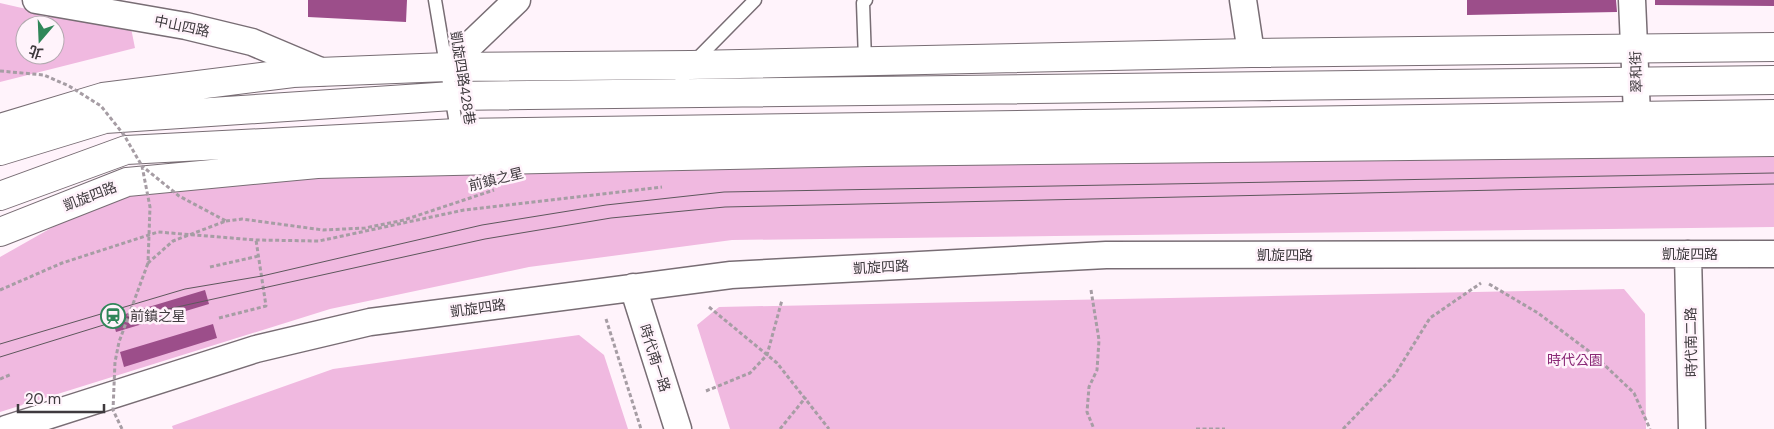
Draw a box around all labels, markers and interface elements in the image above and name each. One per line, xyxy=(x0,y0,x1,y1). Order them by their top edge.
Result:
street label: 中山四路 xyxy=(153,11,211,41)
north arrow xyxy=(15,15,65,65)
street label: 凱旋四路428巷 xyxy=(447,30,479,126)
text: 北 xyxy=(26,42,45,63)
street label: 翠和街 xyxy=(1626,51,1646,93)
street label: 前鎮之星 xyxy=(467,163,525,195)
street label: 凱旋四路 xyxy=(61,178,119,214)
street label: 凱旋四路 xyxy=(1662,245,1718,263)
street label: 凱旋四路 xyxy=(1257,246,1313,264)
street label: 凱旋四路 xyxy=(853,257,909,277)
street label: 凱旋四路 xyxy=(449,295,507,321)
station icon: 前鎮之星 xyxy=(100,303,126,329)
place label: 前鎮之星 xyxy=(130,307,186,325)
street label: 時代南二路 xyxy=(1681,307,1701,377)
street label: 時代南一路 xyxy=(636,322,674,394)
park label: 時代公園 xyxy=(1547,351,1603,369)
scale bar xyxy=(18,382,104,414)
text: 20 m xyxy=(25,389,61,409)

